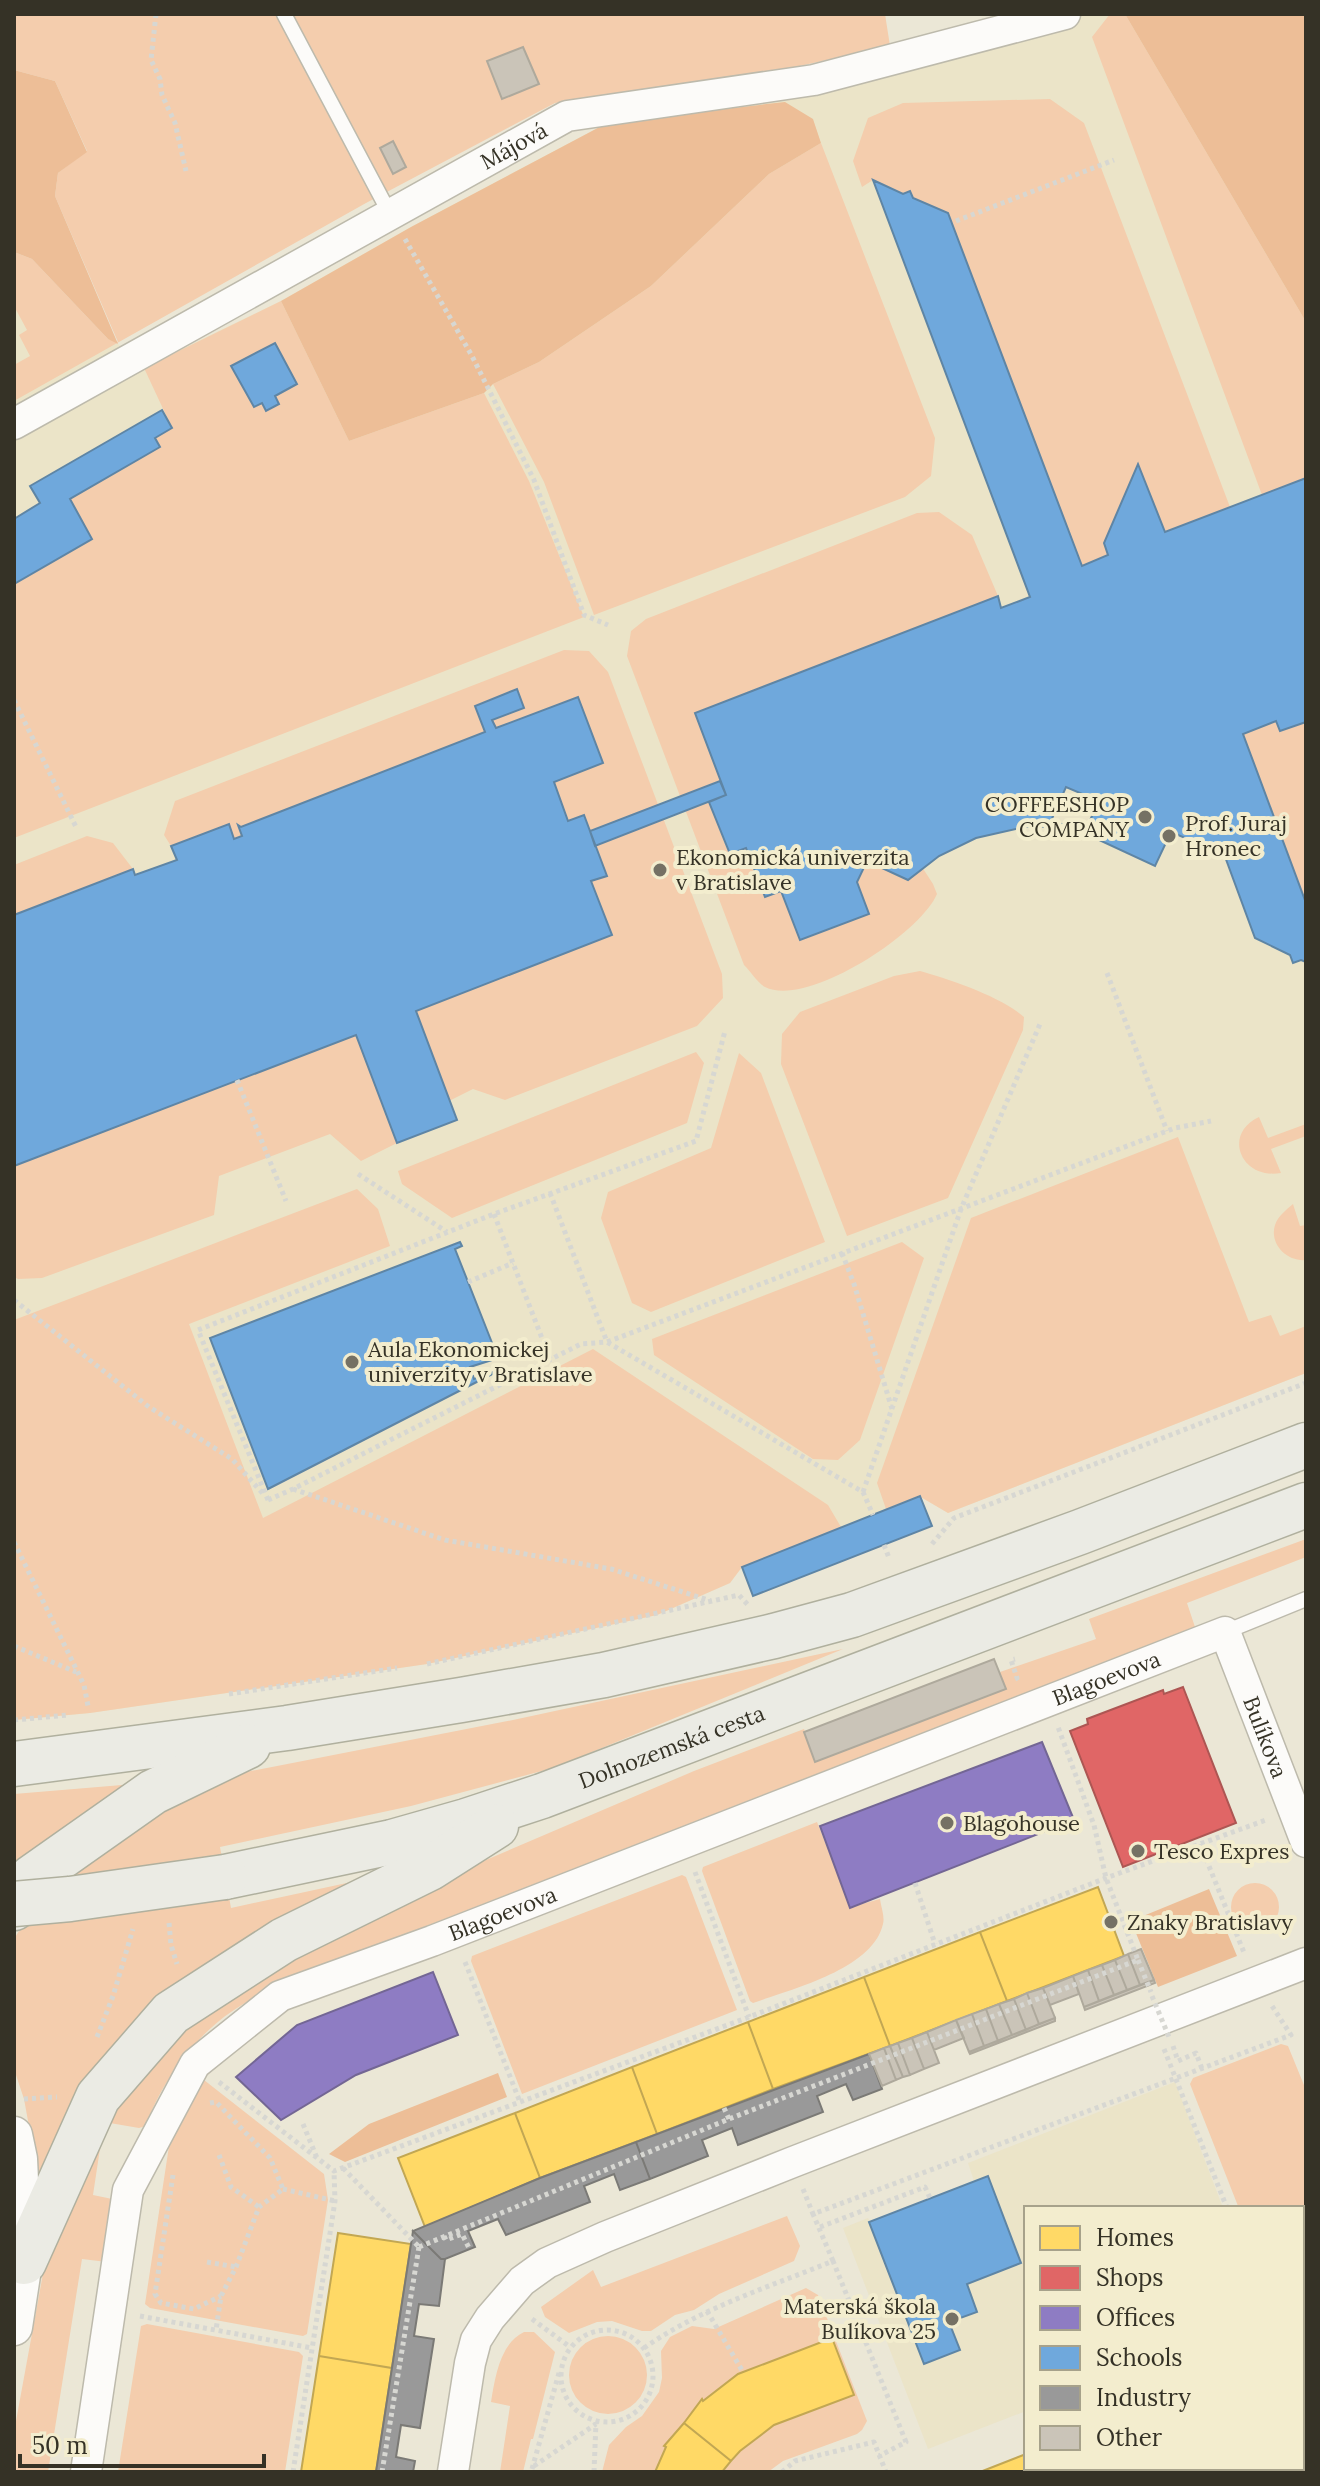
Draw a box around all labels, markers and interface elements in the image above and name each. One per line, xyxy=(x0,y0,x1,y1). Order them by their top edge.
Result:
street label: Májová xyxy=(475,116,552,176)
place label: COFFEESHOP COMPANY xyxy=(985,790,1130,843)
marker: COFFEESHOP COMPANY xyxy=(1136,808,1154,826)
place label: Prof. Juraj Hronec xyxy=(1185,809,1287,862)
marker: Prof. Juraj Hronec xyxy=(1160,827,1178,845)
place label: Ekonomická univerzita v Bratislave xyxy=(676,843,910,896)
marker: Ekonomická univerzita v Bratislave xyxy=(651,861,669,879)
place label: Aula Ekonomickej univerzity v Bratislave xyxy=(367,1335,593,1388)
marker: Aula Ekonomickej univerzity v Bratislave xyxy=(343,1353,361,1371)
street label: Blagoevova xyxy=(1048,1645,1164,1712)
street label: Bulíkova xyxy=(1237,1692,1294,1782)
street label: Dolnozemská cesta xyxy=(574,1699,768,1795)
place label: Blagohouse xyxy=(963,1809,1080,1837)
marker: Blagohouse xyxy=(938,1814,956,1832)
place label: Tesco Expres xyxy=(1154,1837,1289,1865)
marker: Tesco Expres xyxy=(1129,1842,1147,1860)
street label: Blagoevova xyxy=(444,1880,561,1947)
place label: Znaky Bratislavy xyxy=(1127,1908,1293,1936)
marker: Znaky Bratislavy xyxy=(1102,1913,1120,1931)
legend xyxy=(1024,2206,1304,2470)
text: Homes xyxy=(1096,2222,1174,2253)
text: Shops xyxy=(1096,2262,1163,2293)
place label: Materská škola Bulíkova 25 xyxy=(783,2292,936,2345)
text: Offices xyxy=(1096,2302,1175,2333)
marker: Materská škola Bulíkova 25 xyxy=(943,2310,961,2328)
text: Schools xyxy=(1096,2342,1182,2373)
text: Industry xyxy=(1096,2382,1191,2413)
scale bar xyxy=(20,2418,264,2468)
text: Other xyxy=(1096,2422,1163,2453)
text: 50 m xyxy=(32,2430,88,2461)

